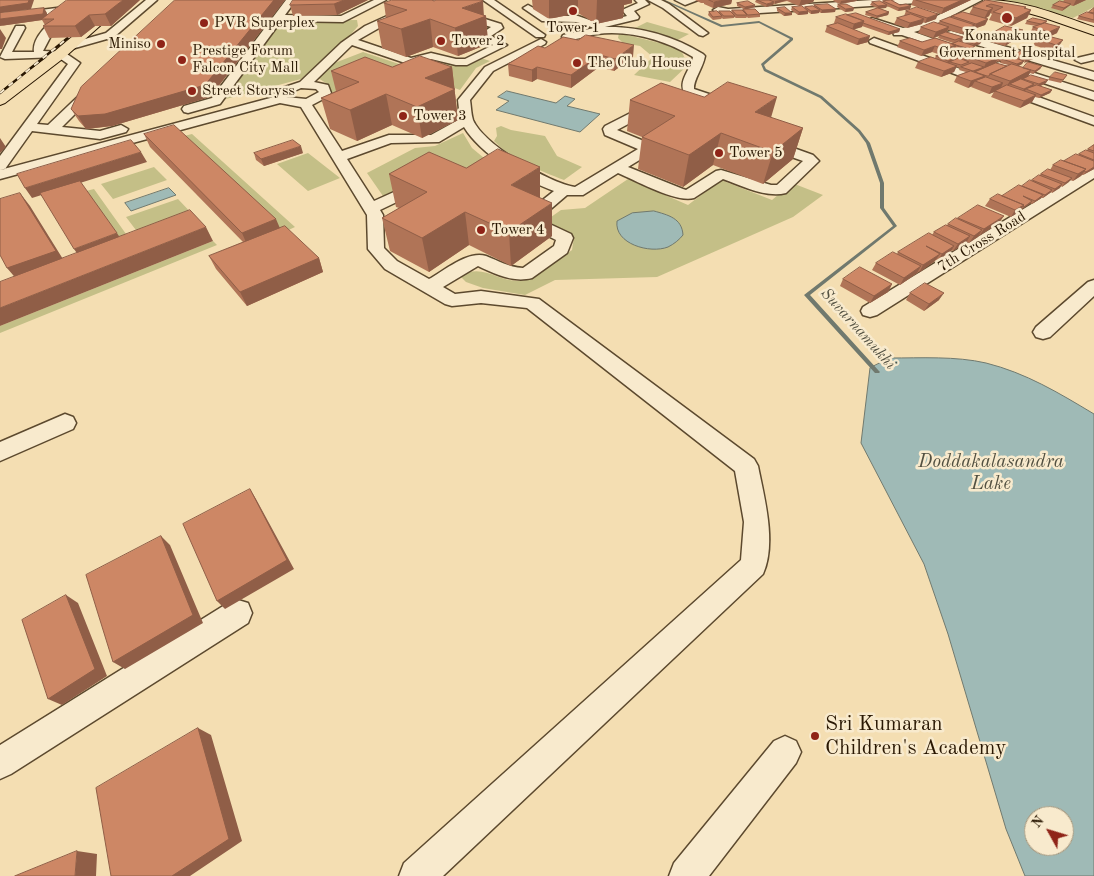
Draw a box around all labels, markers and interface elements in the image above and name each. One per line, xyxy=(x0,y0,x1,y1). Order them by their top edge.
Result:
marker: Tower 1 xyxy=(567,5,579,17)
marker: Konanakunte Government Hospital xyxy=(1000,11,1014,25)
place label: PVR Superplex xyxy=(214,14,315,32)
marker: PVR Superplex xyxy=(198,17,210,29)
place label: Tower 1 xyxy=(546,19,600,37)
place label: Konanakunte Government Hospital xyxy=(939,27,1075,62)
place label: Tower 2 xyxy=(451,32,505,50)
place label: Miniso xyxy=(108,35,151,53)
marker: Tower 2 xyxy=(435,35,447,47)
marker: Miniso xyxy=(155,38,167,50)
place label: Prestige Forum Falcon City Mall xyxy=(192,42,298,77)
marker: Prestige Forum Falcon City Mall xyxy=(176,54,188,66)
place label: The Club House xyxy=(587,54,692,72)
marker: The Club House xyxy=(571,57,583,69)
place label: Street Storyss xyxy=(202,82,295,100)
marker: Street Storyss xyxy=(186,85,198,97)
place label: Tower 3 xyxy=(413,107,467,125)
marker: Tower 3 xyxy=(397,110,409,122)
place label: Tower 5 xyxy=(729,144,783,162)
marker: Tower 5 xyxy=(713,147,725,159)
street label: 7th Cross Road xyxy=(935,208,1029,276)
place label: Tower 4 xyxy=(491,221,545,239)
marker: Tower 4 xyxy=(475,224,487,236)
water label: Suvarnamukhi xyxy=(816,284,900,374)
water label: Doddakalasandra Lake xyxy=(918,451,1064,495)
place label: Sri Kumaran Children's Academy xyxy=(825,711,1006,761)
marker: Sri Kumaran Children's Academy xyxy=(809,730,821,742)
north arrow xyxy=(1024,806,1074,856)
text: N xyxy=(1029,814,1047,831)

